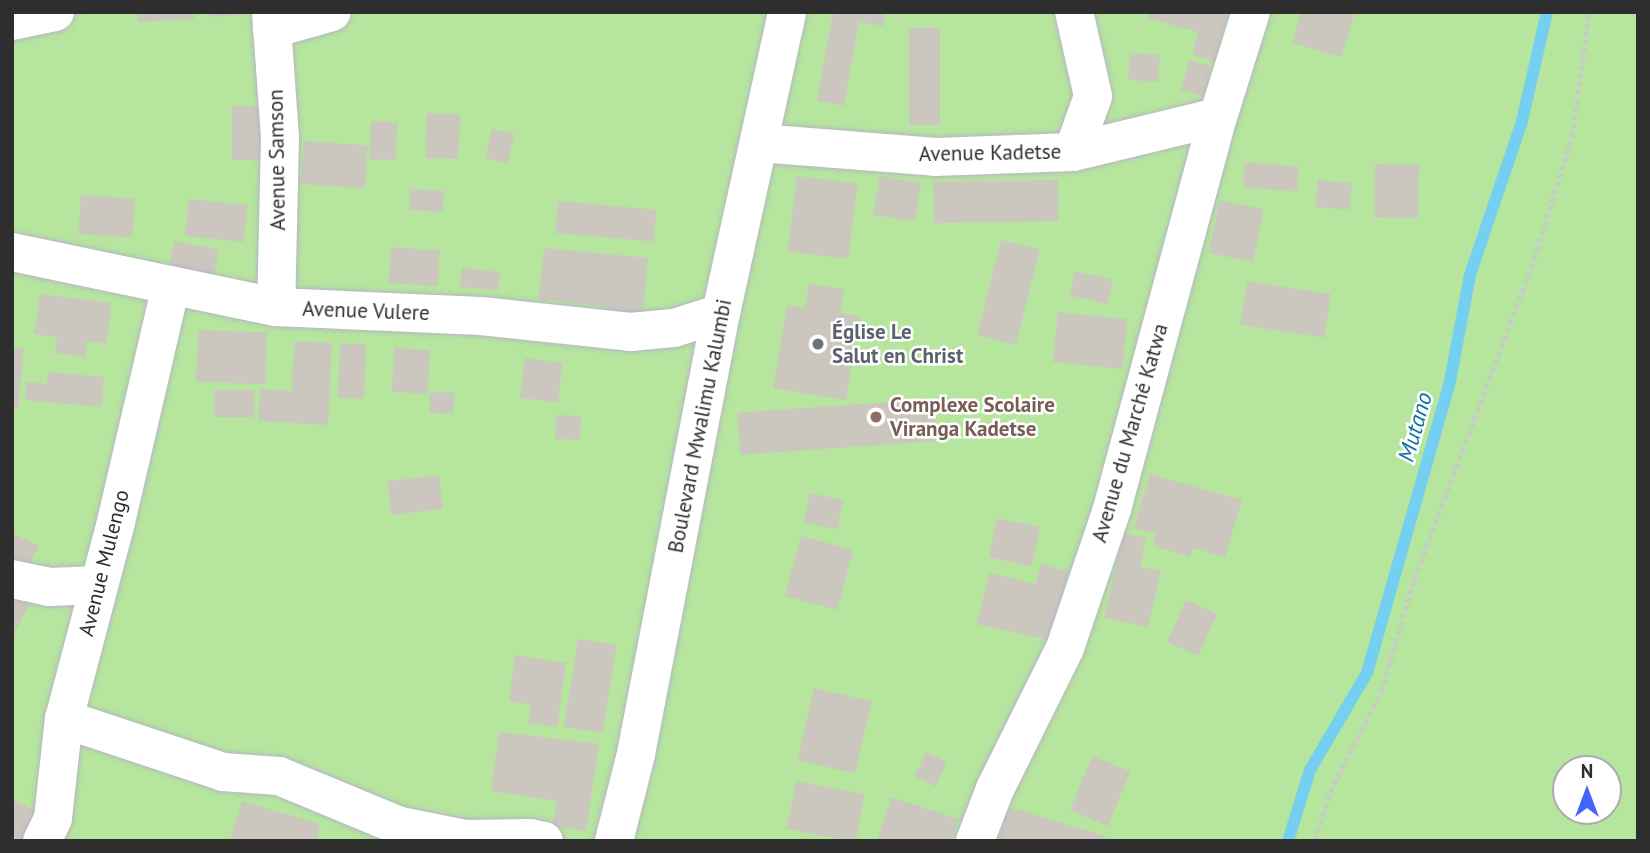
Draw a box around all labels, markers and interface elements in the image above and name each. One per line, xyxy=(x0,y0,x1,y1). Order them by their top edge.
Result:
street label: Avenue Samson xyxy=(263,89,291,231)
street label: Avenue Kadetse xyxy=(919,139,1061,167)
street label: Avenue Vulere xyxy=(302,296,430,326)
street label: Boulevard Mwalimu Kalumbi xyxy=(663,297,737,555)
place label: Église Le Salut en Christ xyxy=(832,319,963,369)
street label: Avenue du Marché Katwa xyxy=(1087,321,1173,545)
marker: Église Le Salut en Christ xyxy=(810,336,826,352)
water label: Mutano xyxy=(1392,389,1438,465)
place label: Complexe Scolaire Viranga Kadetse xyxy=(890,392,1055,442)
marker: Complexe Scolaire Viranga Kadetse xyxy=(868,409,884,425)
street label: Avenue Mulengo xyxy=(74,487,134,639)
north arrow xyxy=(1552,755,1622,825)
text: N xyxy=(1581,759,1593,783)

